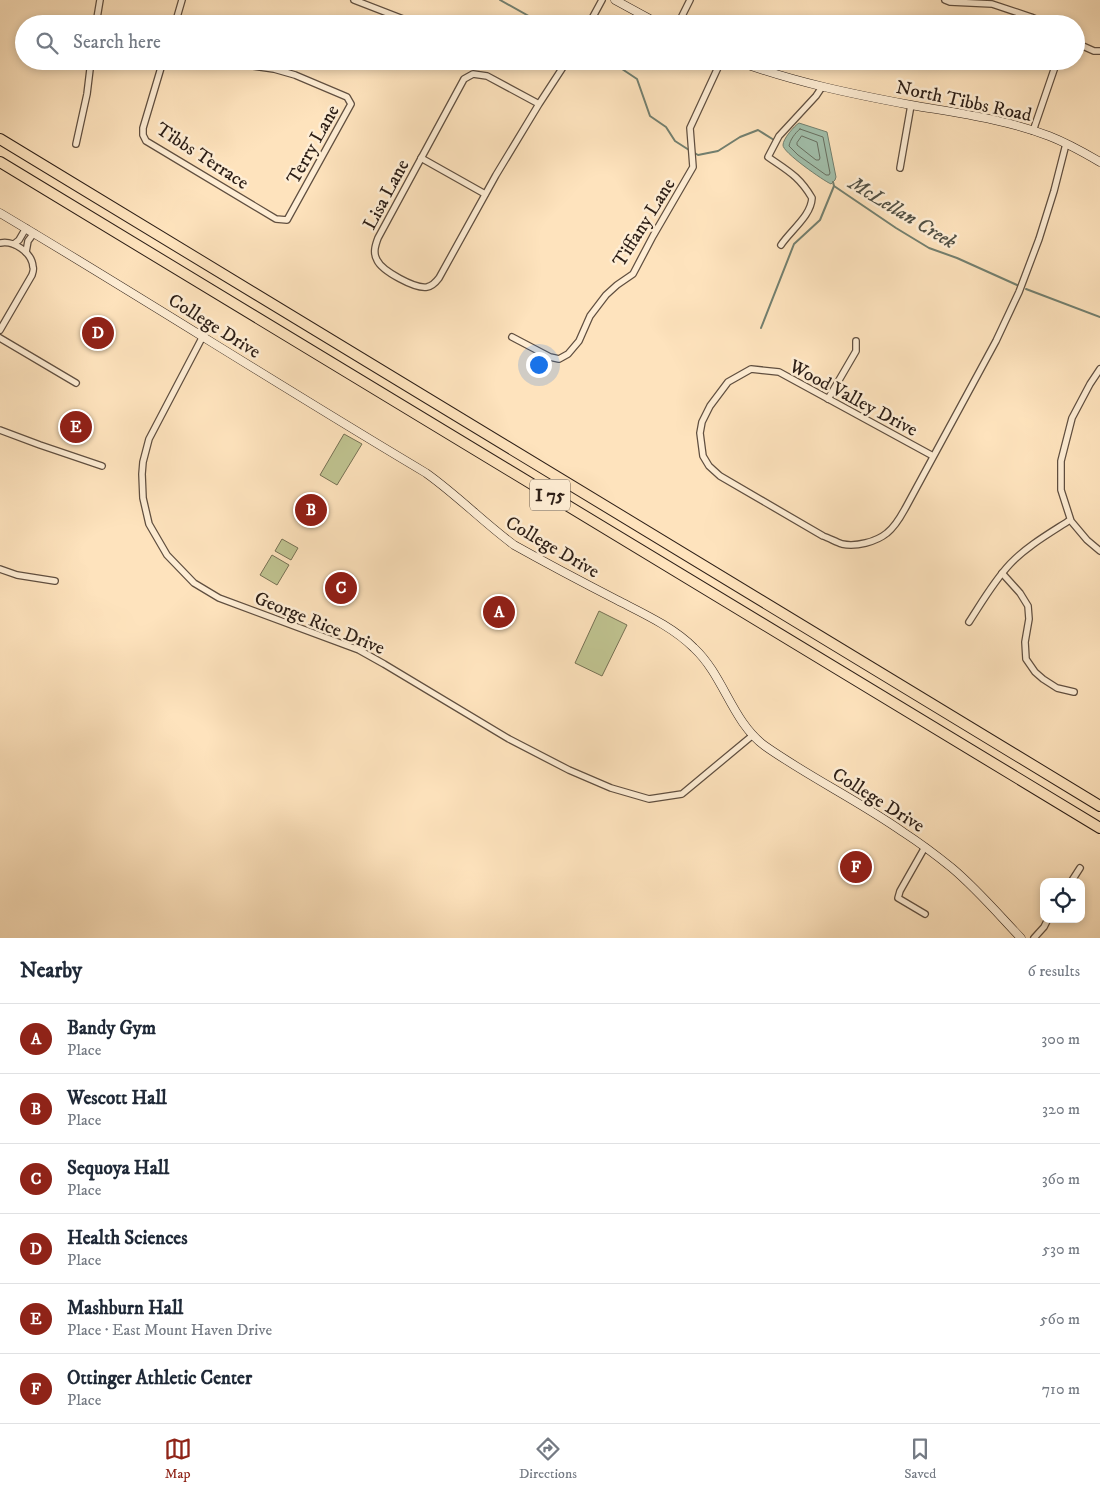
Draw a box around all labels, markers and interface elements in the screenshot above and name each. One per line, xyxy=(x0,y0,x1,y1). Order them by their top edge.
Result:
search box xyxy=(15,15,1085,70)
icon: search xyxy=(33,29,61,57)
text: Search here xyxy=(73,31,161,54)
street label: North Tibbs Road xyxy=(894,76,1034,127)
street label: Terry Lane xyxy=(282,101,345,188)
street label: Tibbs Terrace xyxy=(151,118,253,195)
street label: Lisa Lane xyxy=(358,155,415,234)
water label: McLellan Creek xyxy=(842,170,961,255)
street label: Tiffany Lane xyxy=(608,174,681,271)
street label: College Drive xyxy=(164,289,265,364)
pin: D xyxy=(82,314,114,352)
your location xyxy=(526,352,552,378)
street label: Wood Valley Drive xyxy=(784,354,922,442)
pin: E xyxy=(60,408,92,446)
road number: I 75 xyxy=(530,480,570,510)
pin: B xyxy=(295,491,327,529)
street label: College Drive xyxy=(501,511,603,583)
pin: C xyxy=(325,569,357,607)
street label: George Rice Drive xyxy=(251,587,388,660)
pin: A xyxy=(483,593,515,631)
street label: College Drive xyxy=(828,763,929,838)
pin: F xyxy=(840,848,872,886)
map controls xyxy=(1040,878,1085,923)
button: locate xyxy=(1040,878,1085,923)
text: Nearby xyxy=(20,958,82,984)
text: 6 results xyxy=(1027,961,1080,981)
text: Bandy Gym xyxy=(67,1017,156,1040)
text: A xyxy=(31,1029,41,1049)
text: 300 m xyxy=(1041,1029,1080,1049)
text: Place xyxy=(67,1040,101,1060)
text: Wescott Hall xyxy=(67,1087,167,1110)
text: B xyxy=(31,1099,41,1119)
text: 320 m xyxy=(1042,1099,1080,1119)
text: Place xyxy=(67,1110,101,1130)
text: Sequoya Hall xyxy=(67,1157,169,1180)
text: C xyxy=(31,1169,41,1189)
text: 360 m xyxy=(1042,1169,1080,1189)
text: Place xyxy=(67,1180,101,1200)
text: Health Sciences xyxy=(67,1227,188,1250)
text: D xyxy=(30,1239,42,1259)
text: 530 m xyxy=(1042,1239,1080,1259)
text: Place xyxy=(67,1250,101,1270)
text: Mashburn Hall xyxy=(67,1297,183,1320)
text: E xyxy=(30,1309,42,1329)
text: 560 m xyxy=(1040,1309,1080,1329)
text: Place · East Mount Haven Drive xyxy=(67,1320,272,1340)
text: Ottinger Athletic Center xyxy=(67,1367,252,1390)
text: F xyxy=(31,1379,41,1399)
text: 710 m xyxy=(1042,1379,1080,1399)
text: Place xyxy=(67,1390,101,1410)
tab: Map xyxy=(164,1435,192,1483)
tab: Directions xyxy=(519,1435,577,1483)
tab: Saved xyxy=(904,1435,936,1483)

